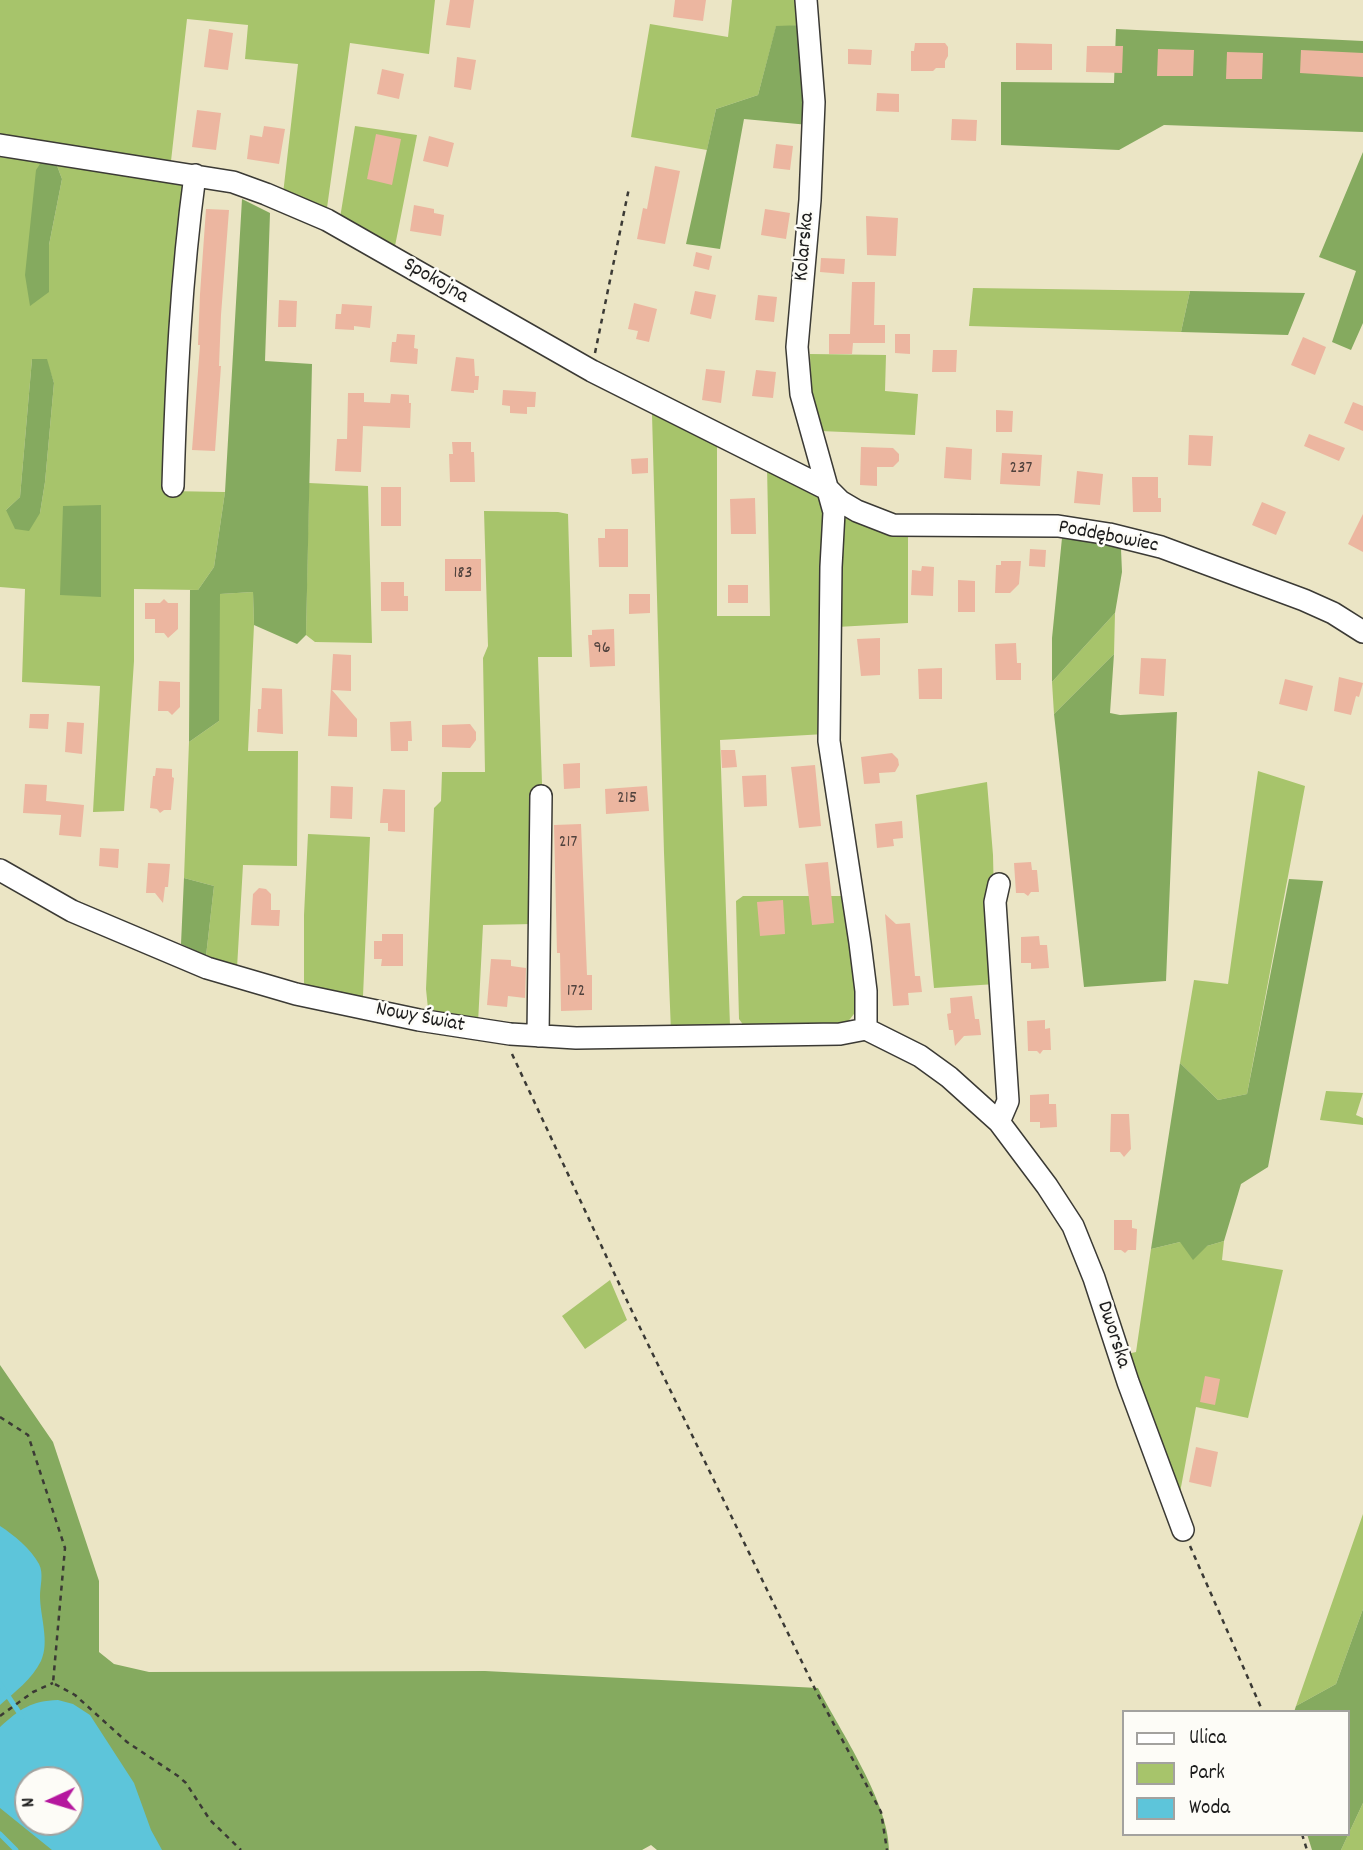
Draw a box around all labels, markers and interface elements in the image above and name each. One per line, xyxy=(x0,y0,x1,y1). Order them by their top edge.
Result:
street label: Kolarska xyxy=(790,212,822,282)
street label: Spokojna xyxy=(398,253,472,311)
house number: 237 xyxy=(1010,459,1032,481)
street label: Poddębowiec xyxy=(1056,516,1160,560)
house number: 183 xyxy=(453,564,473,586)
house number: 96 xyxy=(593,639,611,661)
house number: 215 xyxy=(617,789,637,811)
house number: 217 xyxy=(559,833,577,855)
house number: 172 xyxy=(567,982,585,1004)
street label: Nowy Świat xyxy=(373,998,467,1040)
street label: Dworska xyxy=(1089,1298,1135,1372)
legend xyxy=(1122,1710,1349,1836)
text: Ulica xyxy=(1189,1724,1226,1754)
text: Park xyxy=(1189,1759,1225,1789)
north arrow xyxy=(14,1766,84,1836)
text: Woda xyxy=(1189,1794,1230,1824)
text: N xyxy=(16,1797,43,1808)

